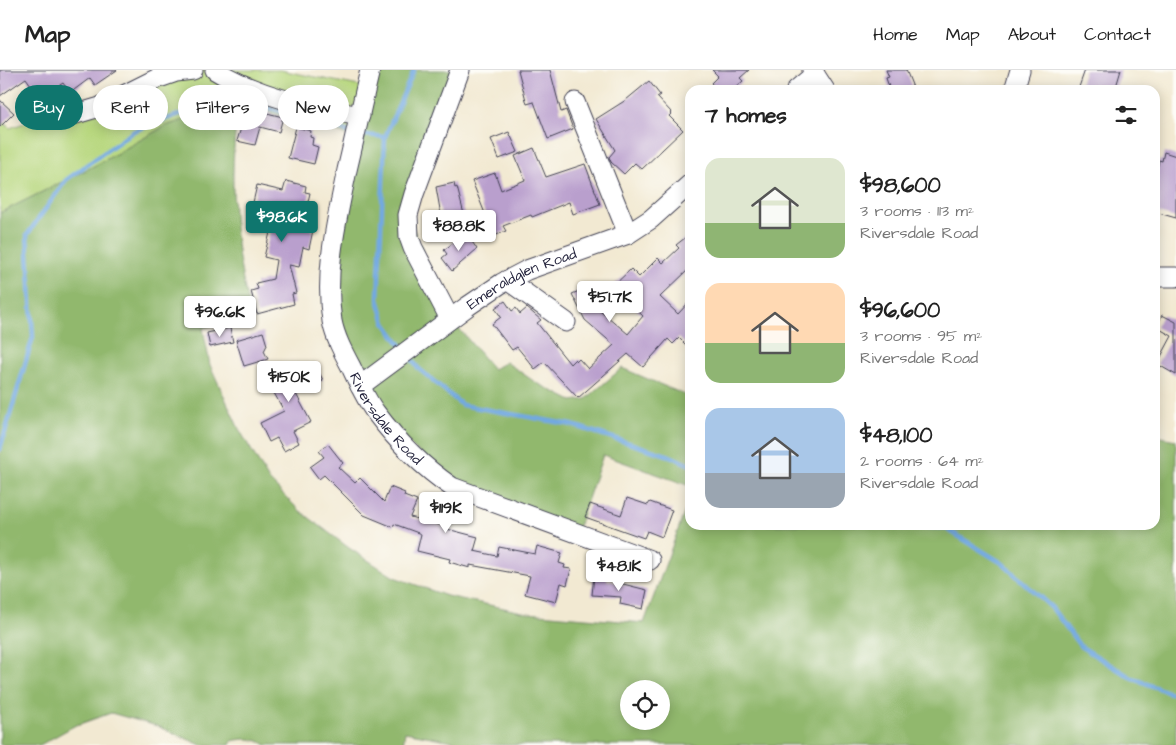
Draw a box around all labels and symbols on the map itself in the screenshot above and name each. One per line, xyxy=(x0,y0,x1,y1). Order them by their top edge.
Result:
pin: $98.6K xyxy=(241,200,323,243)
pin: $88.8K xyxy=(418,210,500,252)
street label: Emeraldglen Road xyxy=(462,243,580,315)
pin: $51.7K xyxy=(569,280,651,323)
pin: $96.6K xyxy=(179,296,261,338)
pin: $150K xyxy=(254,360,324,403)
street label: Riversdale Road xyxy=(344,369,428,470)
pin: $119K xyxy=(411,492,481,534)
pin: $48.1K xyxy=(578,550,660,592)

